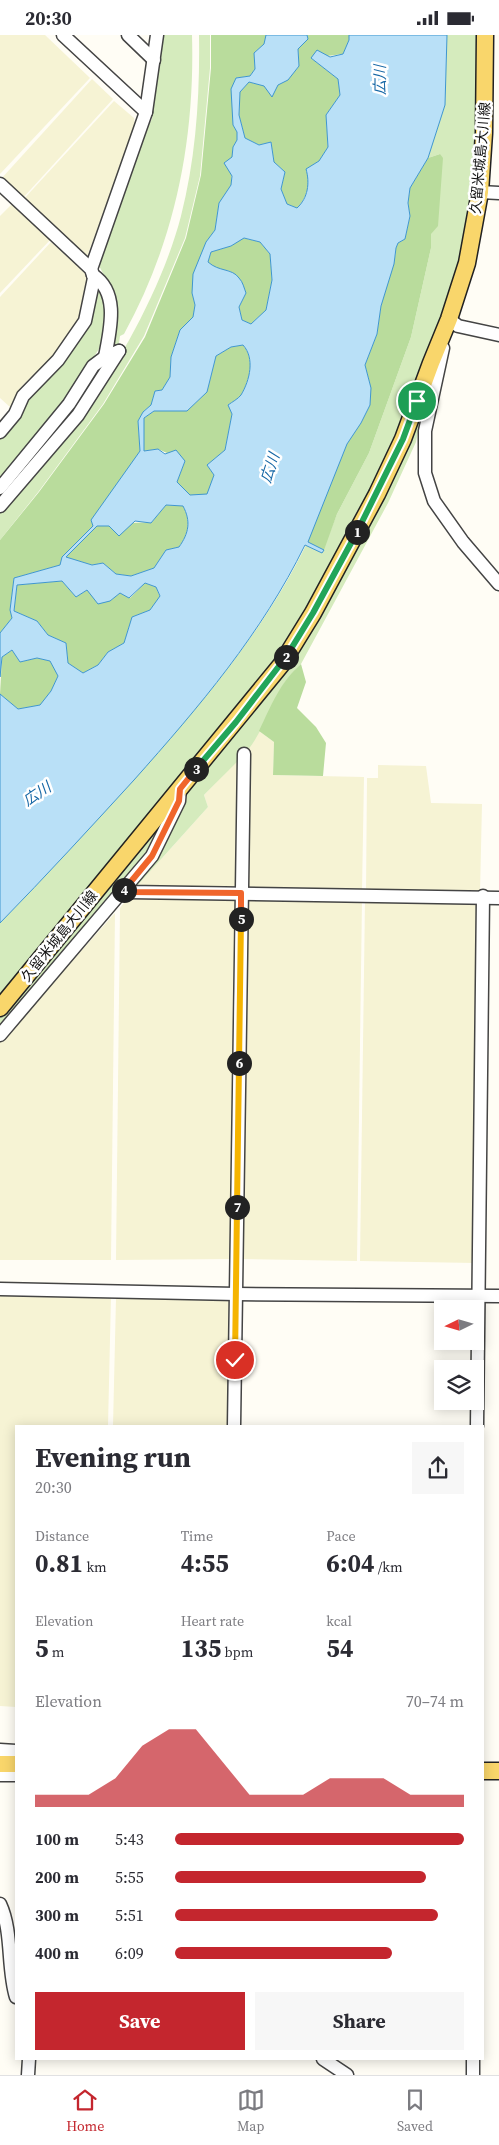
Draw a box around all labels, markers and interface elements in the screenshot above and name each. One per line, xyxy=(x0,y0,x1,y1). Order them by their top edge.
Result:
text: 20:30 xyxy=(25,5,72,31)
water label: 広川 xyxy=(369,63,390,95)
street label: 久留米城島大川線 xyxy=(465,101,495,215)
pin xyxy=(396,380,438,422)
icon: arrive xyxy=(403,387,431,415)
water label: 広川 xyxy=(255,448,285,485)
pin: 1 xyxy=(344,519,370,545)
text: 1 xyxy=(354,522,361,542)
pin: 2 xyxy=(274,645,298,669)
text: 2 xyxy=(283,647,290,667)
pin: 3 xyxy=(184,757,208,781)
text: 3 xyxy=(193,759,200,779)
water label: 広川 xyxy=(18,775,57,811)
pin: 4 xyxy=(112,877,136,903)
text: 4 xyxy=(121,880,128,900)
street label: 久留米城島大川線 xyxy=(16,886,102,986)
pin: 5 xyxy=(228,907,254,931)
text: 5 xyxy=(238,909,245,929)
pin: 6 xyxy=(226,1051,252,1075)
text: 6 xyxy=(236,1053,243,1073)
pin: 7 xyxy=(224,1195,250,1219)
text: 7 xyxy=(234,1197,241,1217)
north arrow xyxy=(434,1300,484,1350)
map controls xyxy=(434,1300,484,1410)
pin xyxy=(214,1339,256,1381)
icon: check xyxy=(221,1346,249,1374)
button: layers xyxy=(434,1360,484,1410)
text: Evening run xyxy=(35,1438,191,1476)
button: share xyxy=(412,1442,464,1494)
text: 20:30 xyxy=(35,1476,72,1498)
text: Distance xyxy=(35,1526,89,1546)
text: Time xyxy=(181,1526,213,1546)
text: Pace xyxy=(326,1526,356,1546)
text: 0.81 xyxy=(35,1546,83,1580)
text: 4:55 xyxy=(181,1546,229,1580)
text: 6:04 xyxy=(326,1546,374,1580)
text: km xyxy=(83,1557,107,1577)
text: /km xyxy=(374,1557,403,1577)
text: Elevation xyxy=(35,1611,93,1631)
text: Heart rate xyxy=(181,1611,244,1631)
text: kcal xyxy=(326,1611,352,1631)
text: 5 xyxy=(35,1631,49,1665)
text: 135 xyxy=(181,1631,221,1665)
text: 54 xyxy=(326,1631,353,1665)
text: m xyxy=(49,1642,64,1662)
text: bpm xyxy=(221,1642,253,1662)
text: Elevation xyxy=(35,1690,102,1712)
text: 70–74 m xyxy=(406,1690,464,1712)
text: 100 m xyxy=(35,1828,79,1850)
text: 5:43 xyxy=(115,1828,144,1850)
text: 200 m xyxy=(35,1866,79,1888)
text: 5:55 xyxy=(115,1866,144,1888)
text: 300 m xyxy=(35,1904,79,1926)
text: 5:51 xyxy=(115,1904,144,1926)
text: 400 m xyxy=(35,1942,79,1964)
text: 6:09 xyxy=(115,1942,144,1964)
button: Save xyxy=(35,1992,245,2050)
button: Share xyxy=(255,1992,464,2050)
tab: Home xyxy=(66,2086,104,2136)
tab: Map xyxy=(237,2086,265,2136)
tab: Saved xyxy=(397,2086,433,2136)

